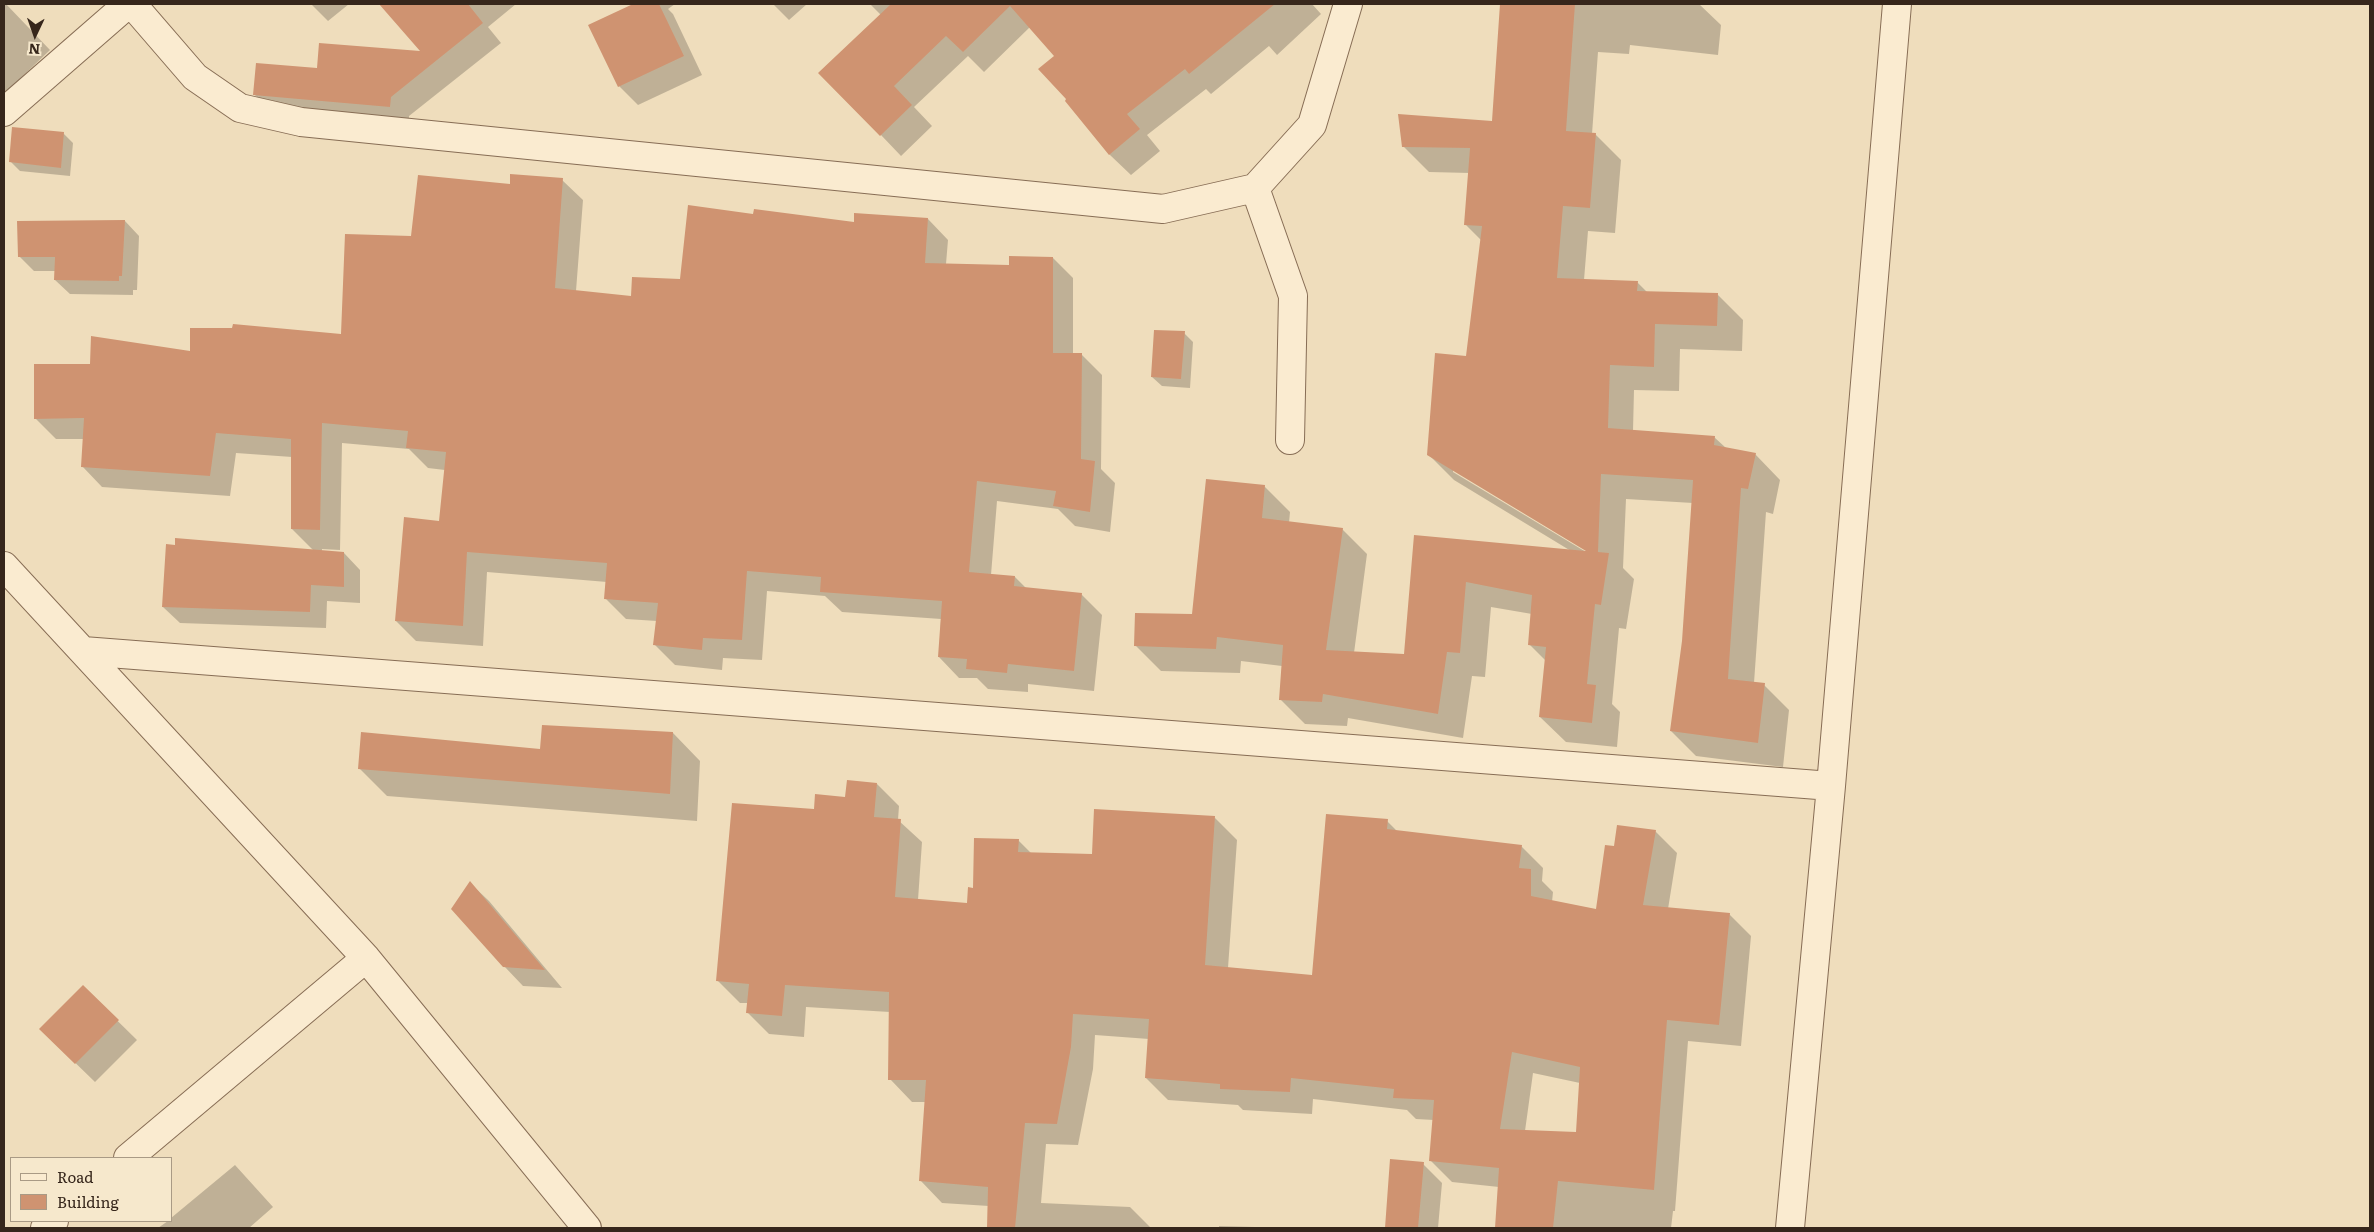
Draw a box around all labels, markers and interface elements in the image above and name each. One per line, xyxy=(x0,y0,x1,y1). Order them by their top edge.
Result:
north arrow xyxy=(10,10,60,60)
text: N xyxy=(28,40,41,60)
legend xyxy=(10,1157,172,1222)
text: Road xyxy=(57,1165,93,1188)
text: Building xyxy=(57,1190,119,1213)

